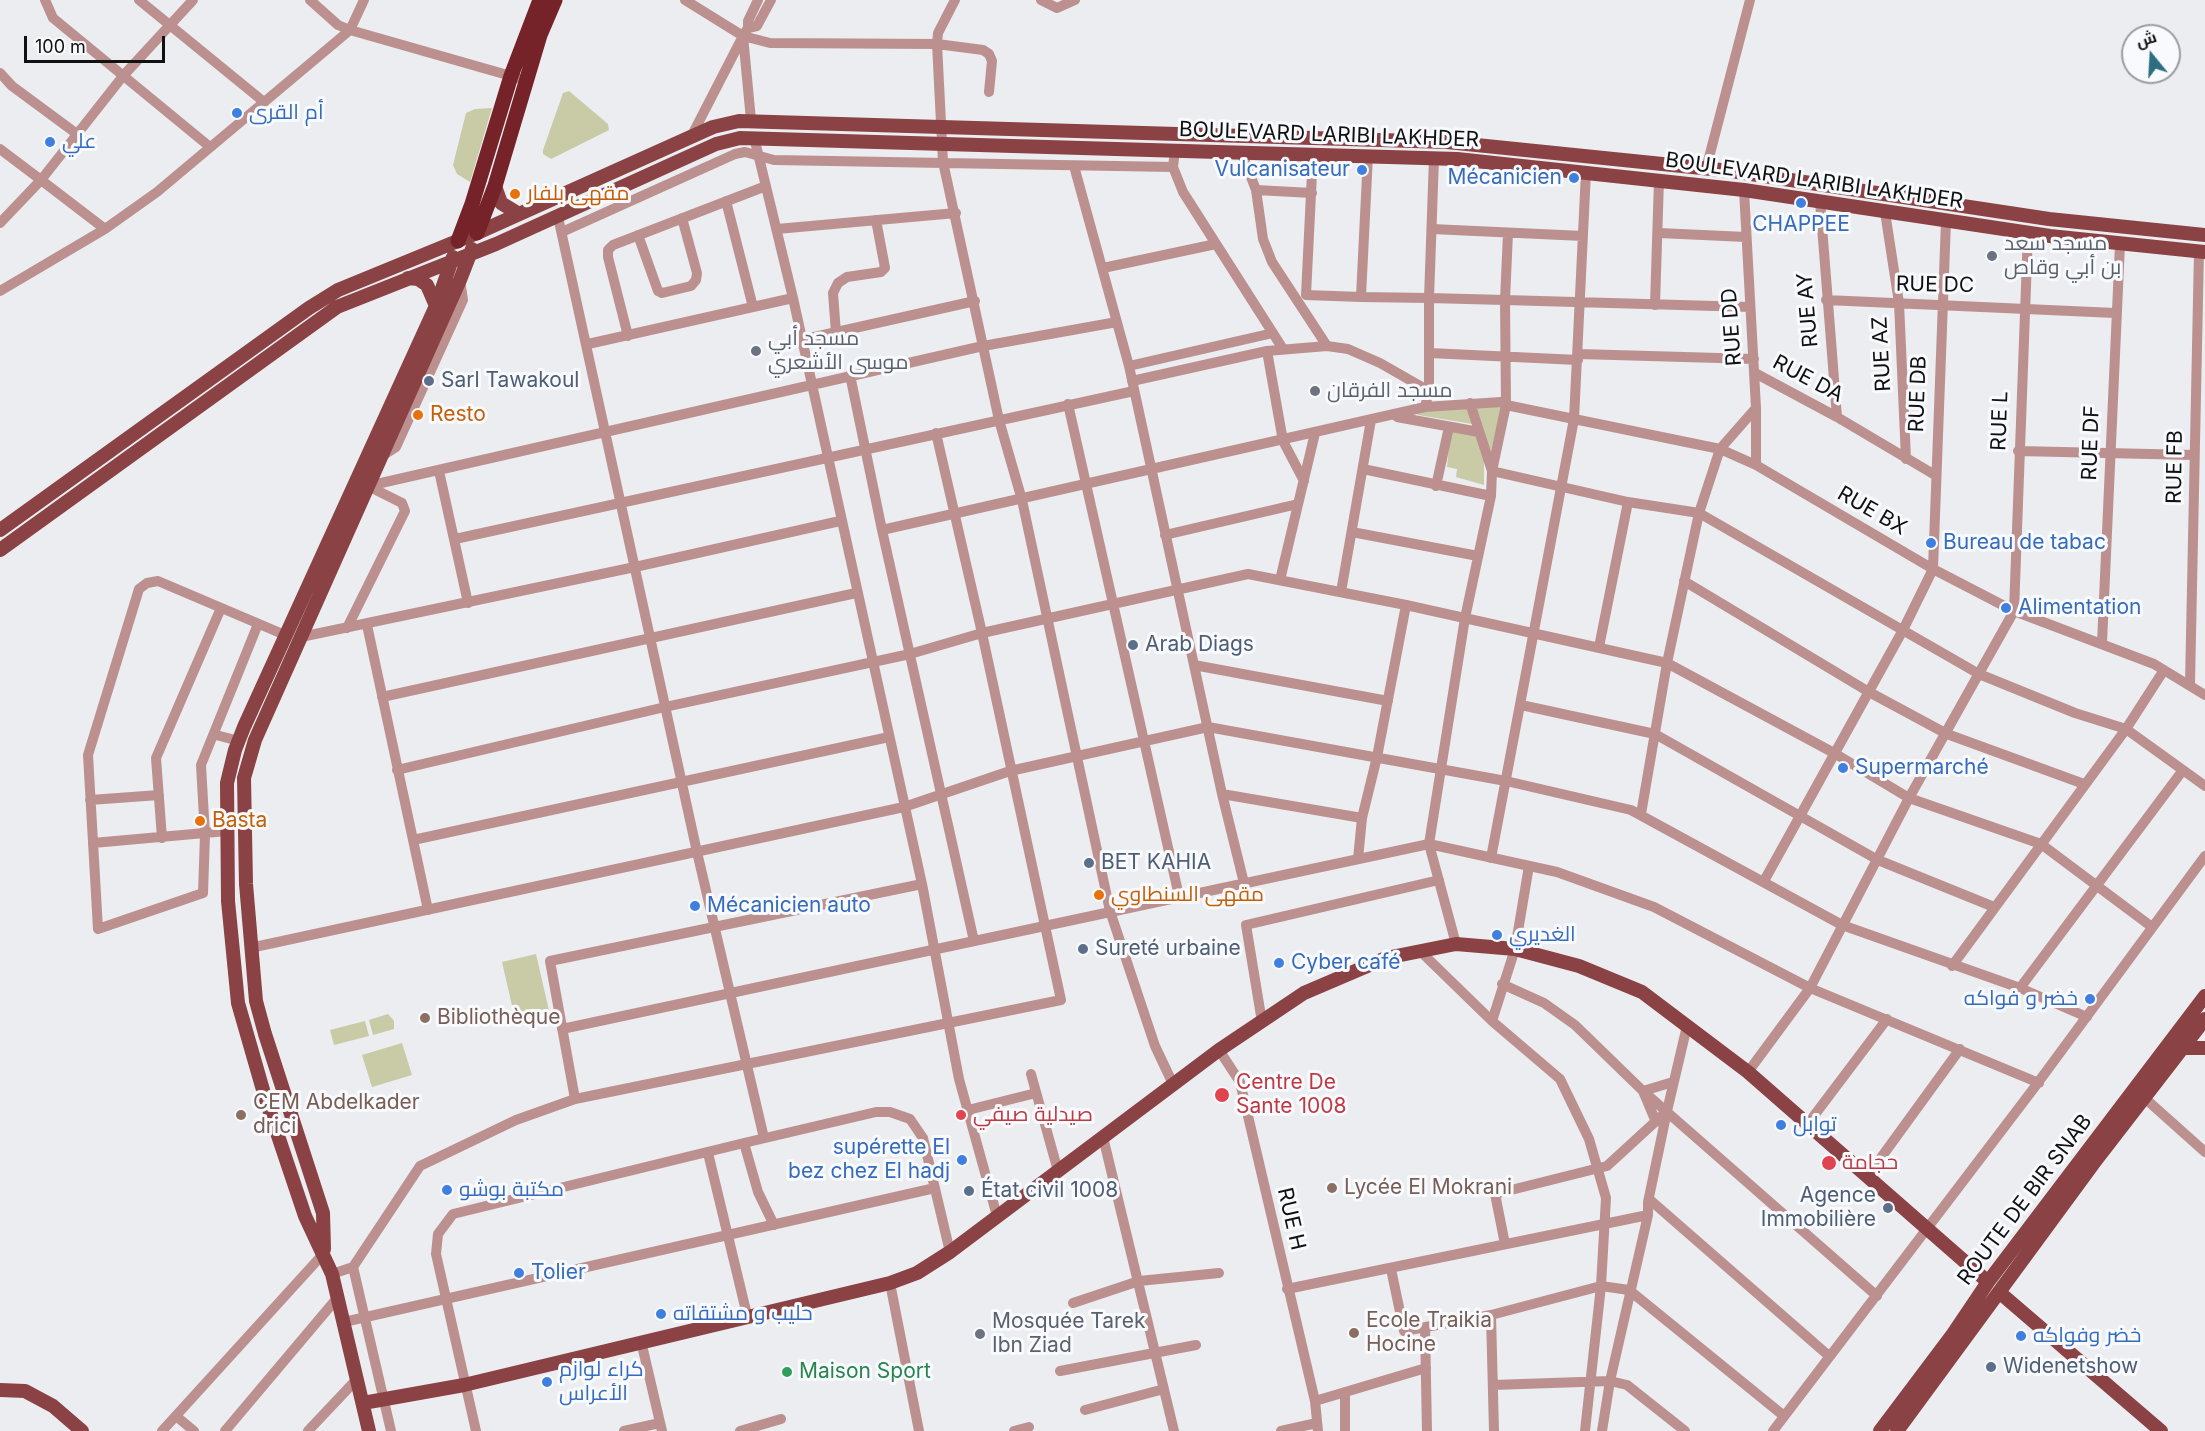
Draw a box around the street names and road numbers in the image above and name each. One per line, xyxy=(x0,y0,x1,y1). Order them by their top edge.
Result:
street label: BOULEVARD LARIBI LAKHDER xyxy=(1179,117,1479,153)
street label: BOULEVARD LARIBI LAKHDER xyxy=(1664,148,1964,214)
street label: RUE AY xyxy=(1792,272,1824,348)
street label: RUE DC xyxy=(1896,272,1974,298)
street label: RUE DD xyxy=(1717,287,1747,367)
street label: RUE AZ xyxy=(1867,316,1897,392)
street label: RUE DA xyxy=(1768,350,1848,408)
street label: RUE DB xyxy=(1904,355,1932,433)
street label: RUE L xyxy=(1986,391,2014,451)
street label: RUE DF xyxy=(2077,405,2105,481)
street label: RUE FB xyxy=(2162,430,2188,504)
street label: RUE BX xyxy=(1833,481,1911,541)
street label: ROUTE DE BIR SNAB xyxy=(1953,1110,2097,1290)
street label: RUE H xyxy=(1272,1185,1310,1253)

